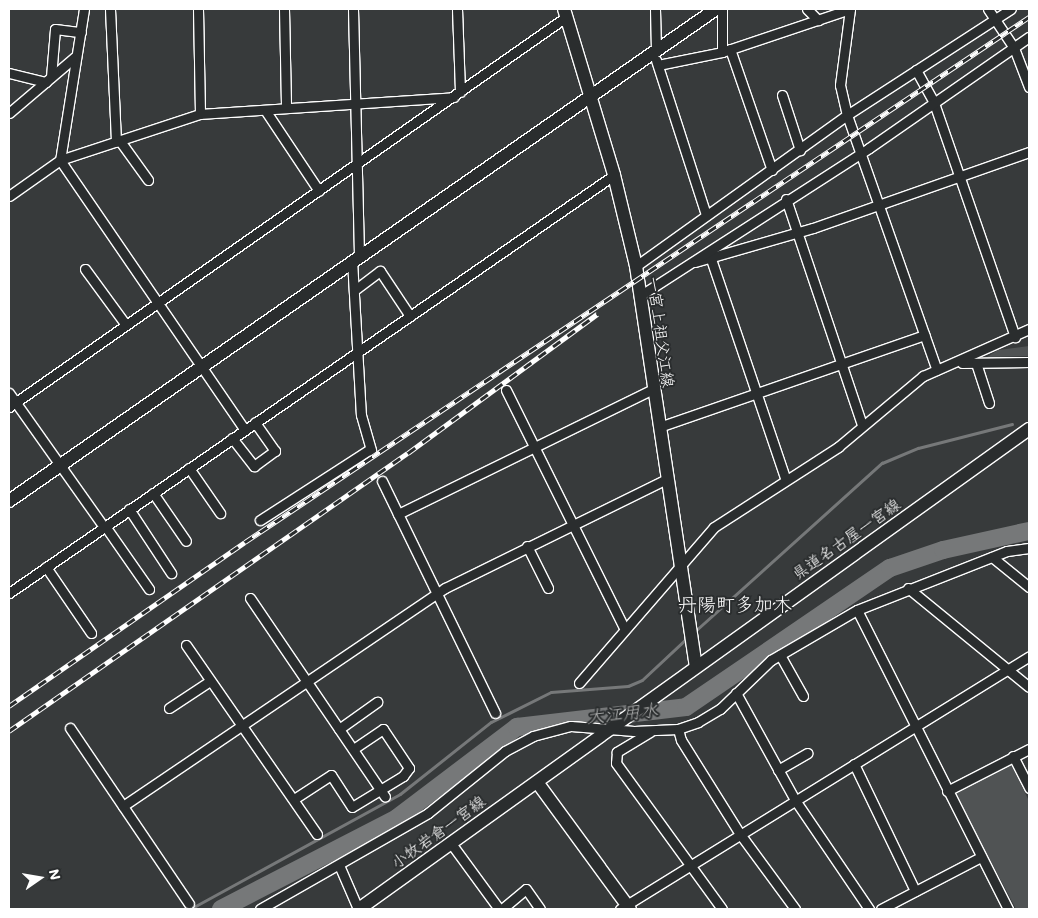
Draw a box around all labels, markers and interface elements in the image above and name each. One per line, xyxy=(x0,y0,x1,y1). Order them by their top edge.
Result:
street label: 一宮上祖父江線 xyxy=(644,275,678,389)
street label: 県道名古屋一宮線 xyxy=(788,494,904,584)
district label: 丹陽町多加木 xyxy=(678,593,792,615)
water label: 大江用水 xyxy=(585,698,659,728)
street label: 小牧岩倉一宮線 xyxy=(387,791,489,873)
north arrow xyxy=(15,853,65,903)
text: N xyxy=(45,867,66,882)

